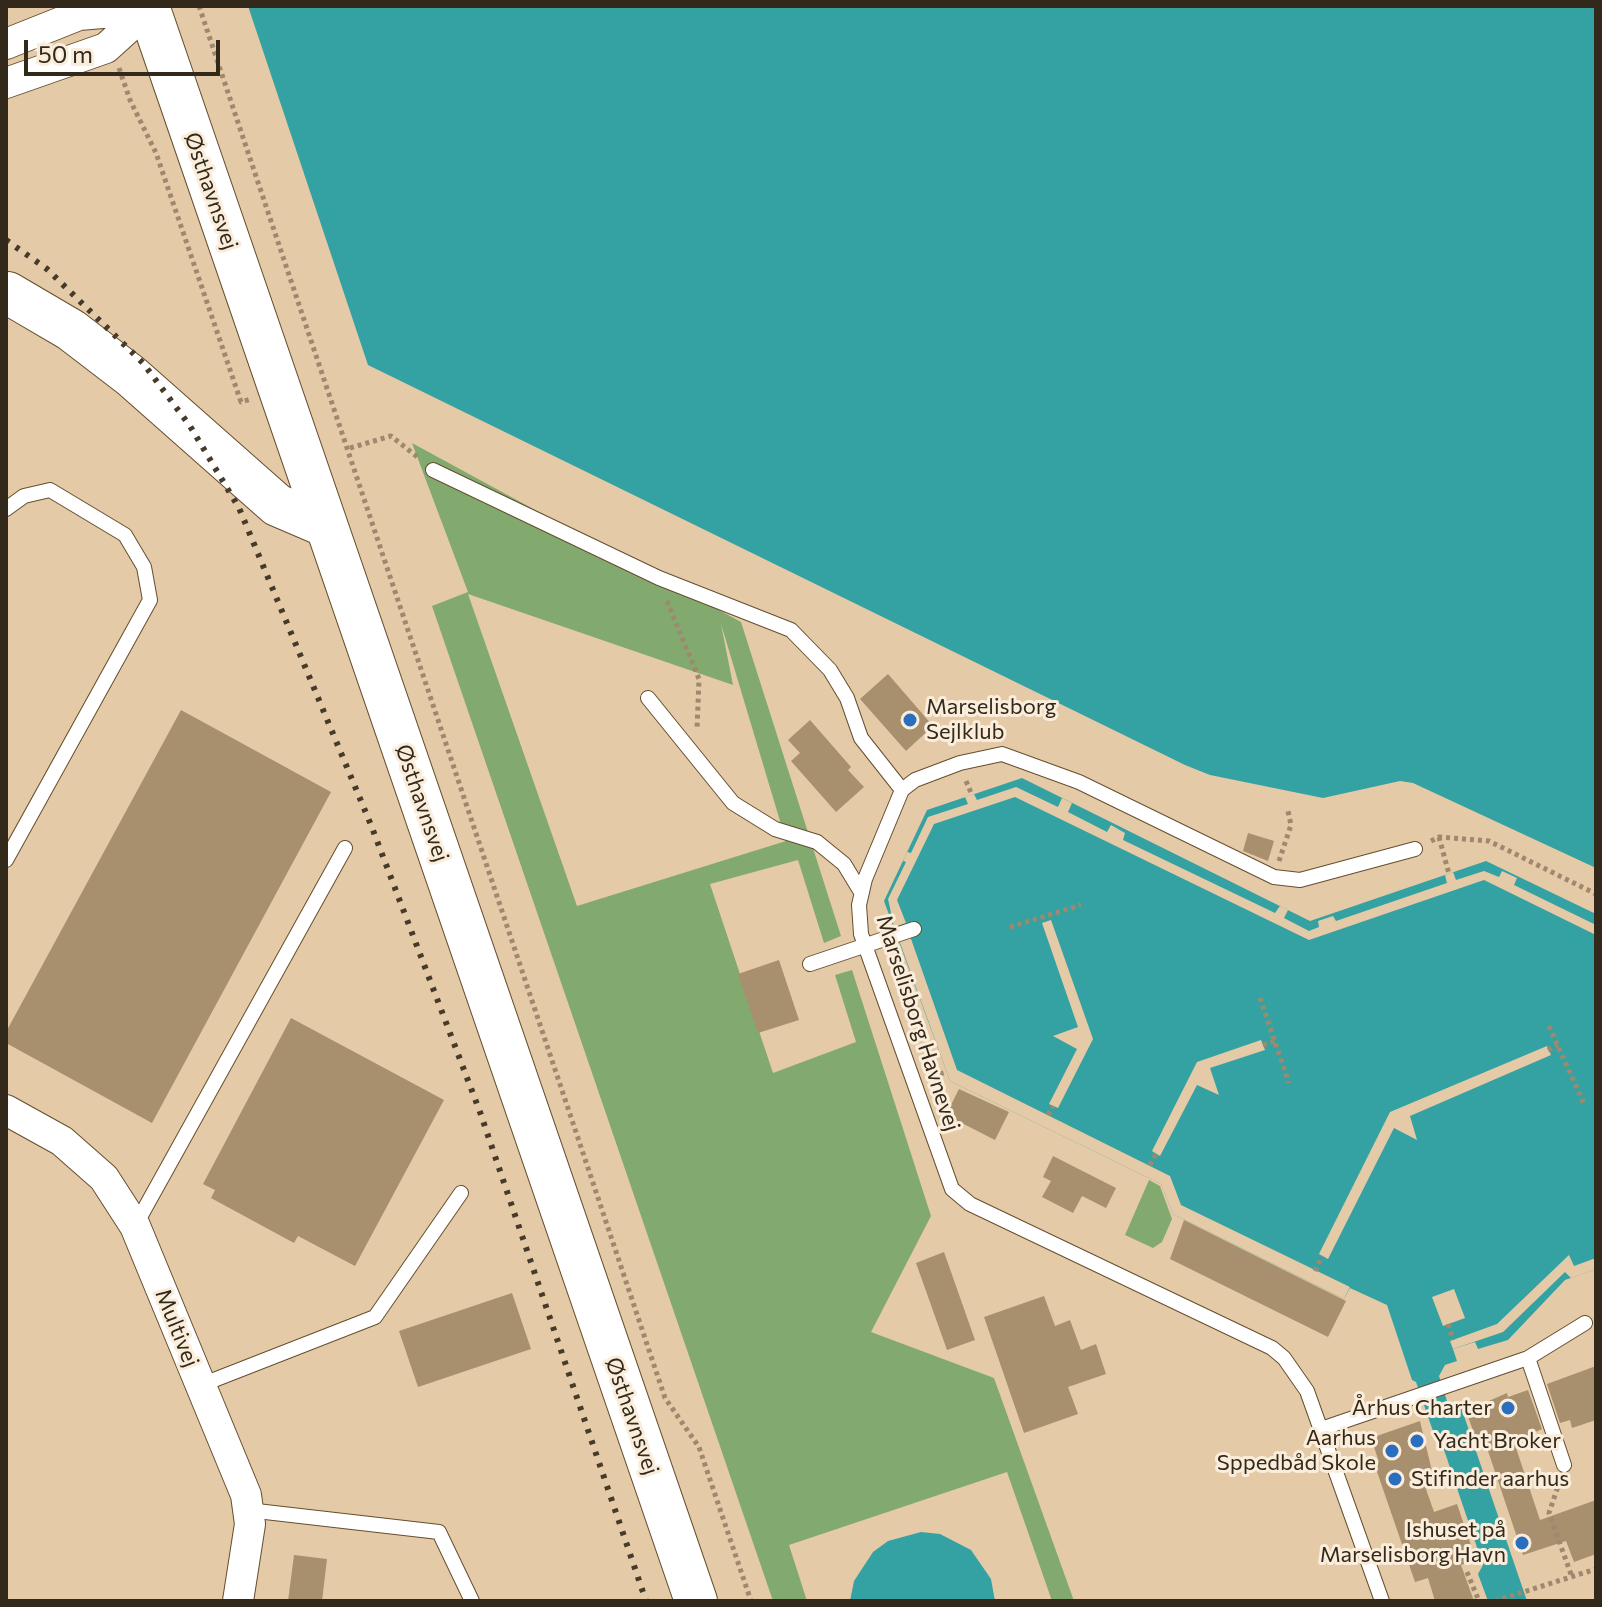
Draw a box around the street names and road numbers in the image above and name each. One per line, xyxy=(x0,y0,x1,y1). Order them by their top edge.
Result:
street label: Østhavnsvej xyxy=(179,129,243,253)
street label: Østhavnsvej xyxy=(390,741,454,865)
street label: Marselisborg Havnevej xyxy=(871,912,965,1134)
street label: Multivej xyxy=(149,1285,205,1371)
street label: Østhavnsvej xyxy=(600,1354,664,1478)

